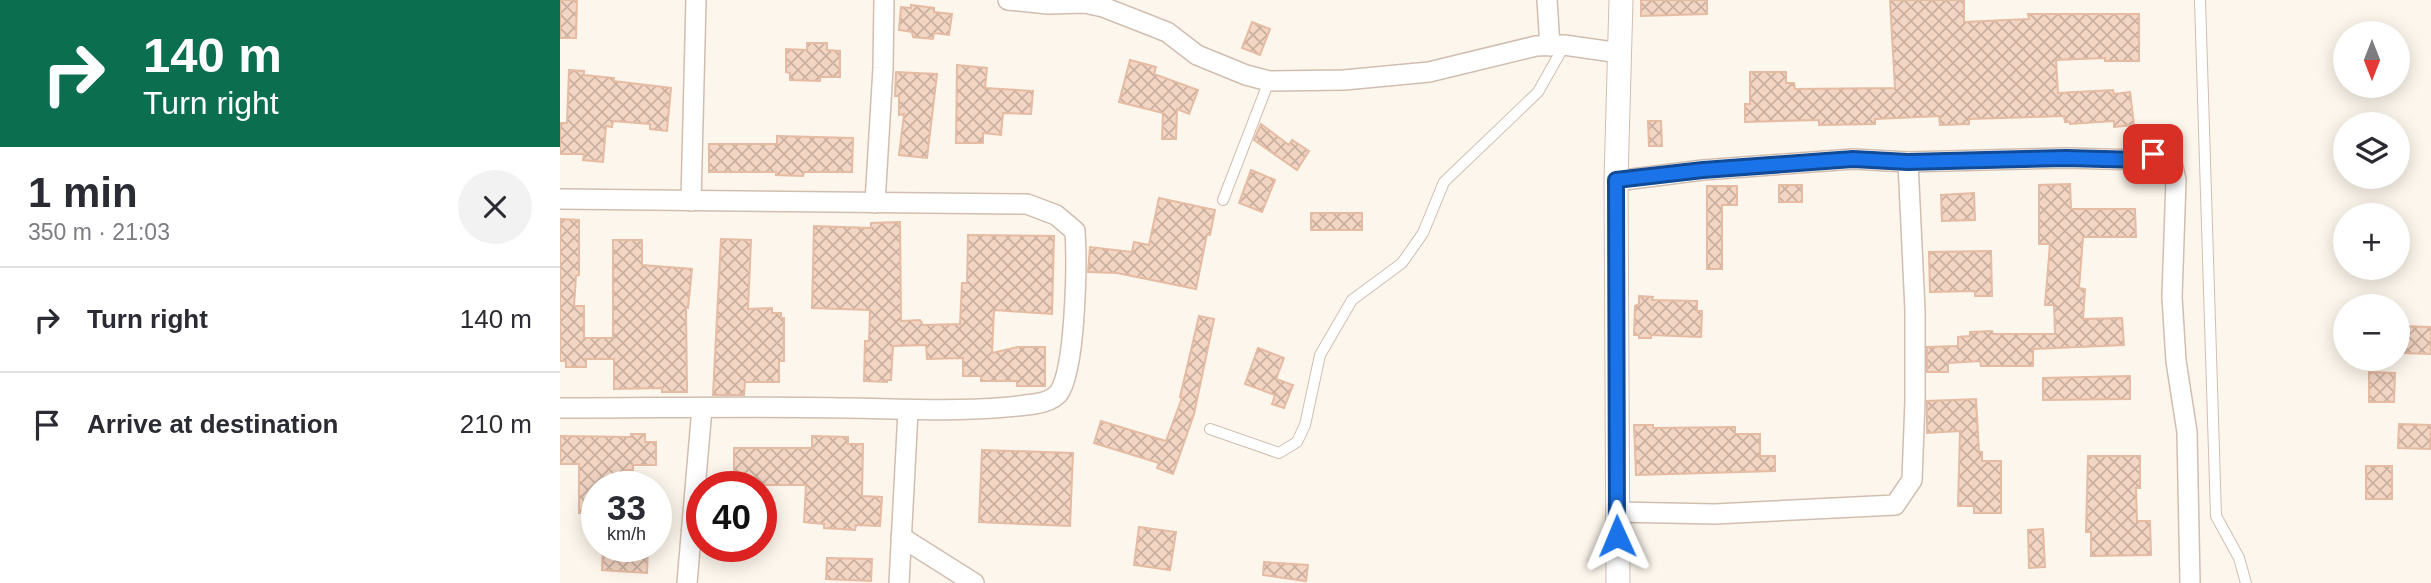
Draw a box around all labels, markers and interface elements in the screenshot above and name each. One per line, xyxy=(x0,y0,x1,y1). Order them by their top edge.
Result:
north arrow xyxy=(2333,21,2410,98)
map controls xyxy=(2333,21,2410,371)
icon: right xyxy=(28,28,119,119)
text: 140 m xyxy=(143,28,282,82)
text: Turn right xyxy=(143,85,279,121)
button: layers xyxy=(2333,112,2410,189)
pin xyxy=(2123,124,2183,184)
icon: arrive xyxy=(2134,135,2172,173)
text: 1 min xyxy=(28,169,138,216)
button: close xyxy=(458,170,532,244)
button: + xyxy=(2333,203,2410,280)
text: 350 m · 21:03 xyxy=(28,219,170,245)
button: − xyxy=(2333,294,2410,371)
icon: right xyxy=(28,301,66,339)
text: Turn right xyxy=(87,304,208,334)
text: 140 m xyxy=(460,304,532,334)
icon: arrive xyxy=(28,406,66,444)
text: Arrive at destination xyxy=(87,409,338,439)
text: 210 m xyxy=(460,409,532,439)
speed limit sign: 40 xyxy=(686,471,777,562)
text: 33 xyxy=(607,488,646,527)
position arrow xyxy=(1580,499,1654,573)
text: km/h xyxy=(607,524,646,544)

